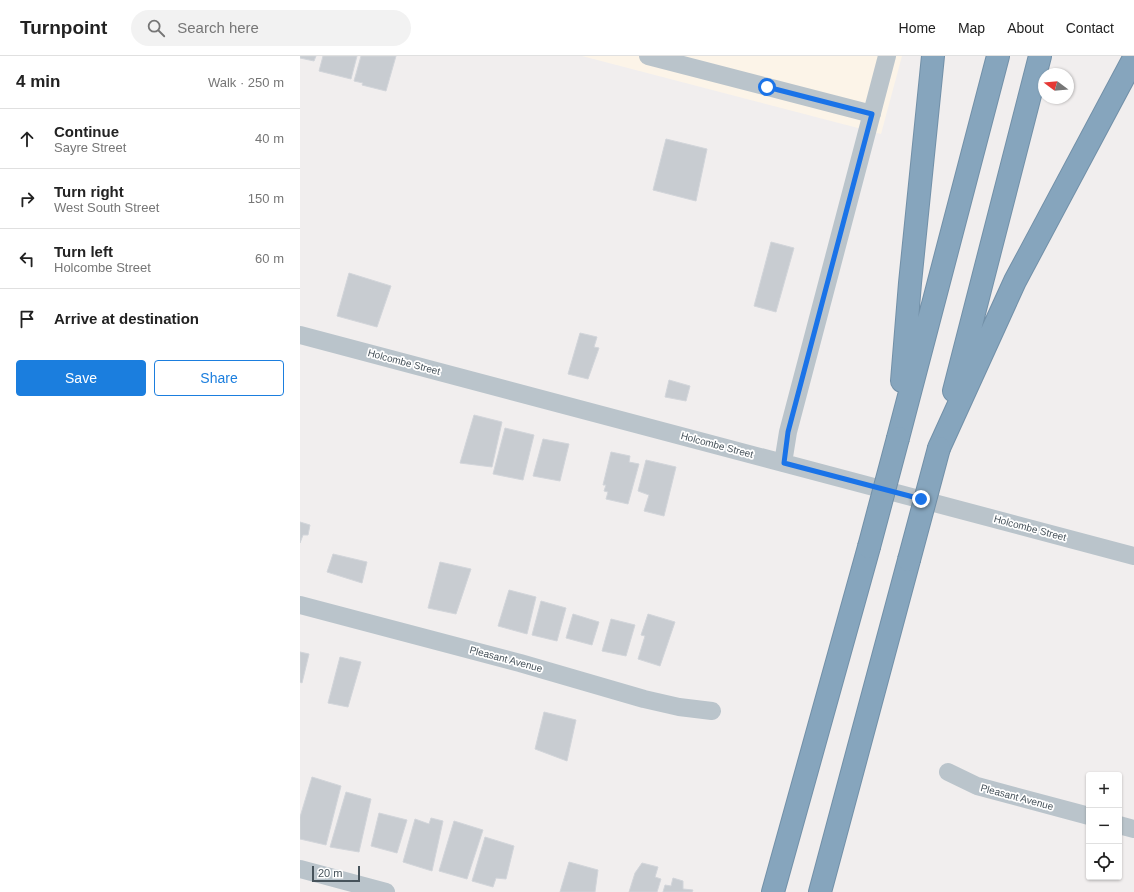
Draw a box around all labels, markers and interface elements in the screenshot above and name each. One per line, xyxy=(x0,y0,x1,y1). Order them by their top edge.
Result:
search box xyxy=(131,10,411,46)
text: Turnpoint xyxy=(20,17,107,38)
icon: search xyxy=(145,17,167,39)
text: Search here xyxy=(177,19,259,36)
text: Home xyxy=(899,20,936,36)
text: Map xyxy=(958,20,985,36)
text: About xyxy=(1007,20,1044,36)
text: Contact xyxy=(1066,20,1114,36)
north arrow xyxy=(1038,68,1074,104)
text: 4 min xyxy=(16,72,60,91)
text: Walk · 250 m xyxy=(208,75,284,90)
route start xyxy=(758,78,776,96)
text: Continue xyxy=(54,123,119,140)
icon: ahead xyxy=(16,128,38,150)
text: 40 m xyxy=(255,131,284,146)
text: Sayre Street xyxy=(54,140,126,155)
text: Turn right xyxy=(54,183,124,200)
icon: right xyxy=(16,188,38,210)
text: 150 m xyxy=(248,191,284,206)
text: West South Street xyxy=(54,200,159,215)
text: Turn left xyxy=(54,243,113,260)
icon: left xyxy=(16,248,38,270)
text: 60 m xyxy=(255,251,284,266)
text: Holcombe Street xyxy=(54,260,151,275)
icon: arrive xyxy=(16,308,38,330)
text: Arrive at destination xyxy=(54,310,199,327)
street label: Holcombe Street xyxy=(367,347,442,377)
button: Save xyxy=(16,360,146,396)
button: Share xyxy=(154,360,284,396)
street label: Holcombe Street xyxy=(680,430,755,460)
route end xyxy=(912,490,930,508)
street label: Holcombe Street xyxy=(993,513,1068,543)
street label: Pleasant Avenue xyxy=(468,644,544,674)
map controls xyxy=(1086,772,1122,880)
button: + xyxy=(1086,772,1122,808)
street label: Pleasant Avenue xyxy=(979,782,1055,812)
button: − xyxy=(1086,808,1122,844)
button: locate xyxy=(1086,844,1122,880)
scale bar xyxy=(312,864,360,883)
text: 20 m xyxy=(318,867,342,879)

